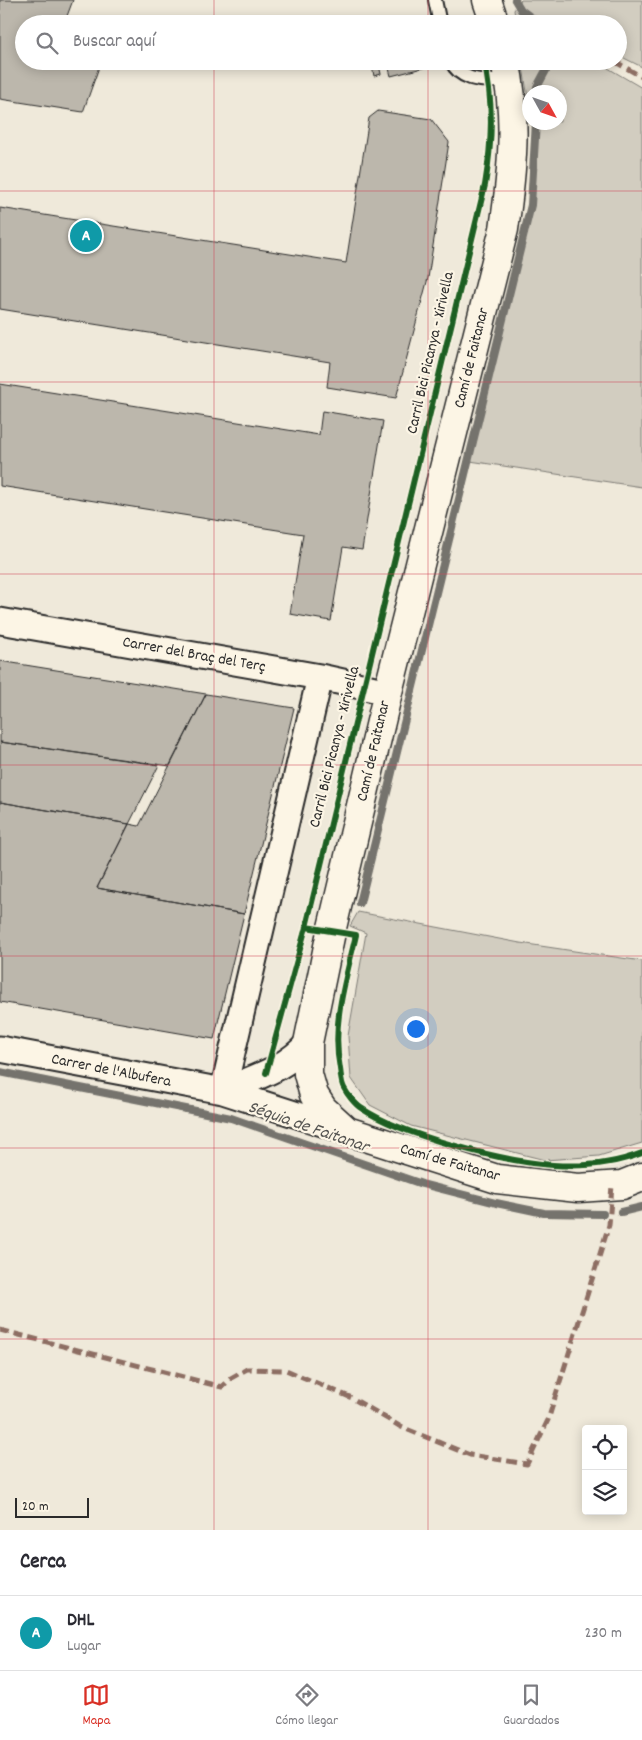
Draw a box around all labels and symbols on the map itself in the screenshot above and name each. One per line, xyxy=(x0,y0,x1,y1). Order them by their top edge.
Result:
north arrow xyxy=(522,85,567,130)
pin: A xyxy=(70,217,102,255)
street label: Carril Bici Picanya - Xirivella xyxy=(401,269,461,436)
street label: Camí de Faitanar xyxy=(448,305,496,411)
street label: Carrer del Braç del Terç xyxy=(121,631,267,679)
street label: Carril Bici Picanya - Xirivella xyxy=(304,663,366,830)
street label: Camí de Faitanar xyxy=(351,698,397,804)
your location xyxy=(403,1016,429,1042)
street label: Carrer de l'Albufera xyxy=(49,1048,173,1094)
water label: Séquia de Faitanar xyxy=(244,1096,374,1161)
street label: Camí de Faitanar xyxy=(397,1138,503,1188)
scale bar xyxy=(15,1495,89,1518)

